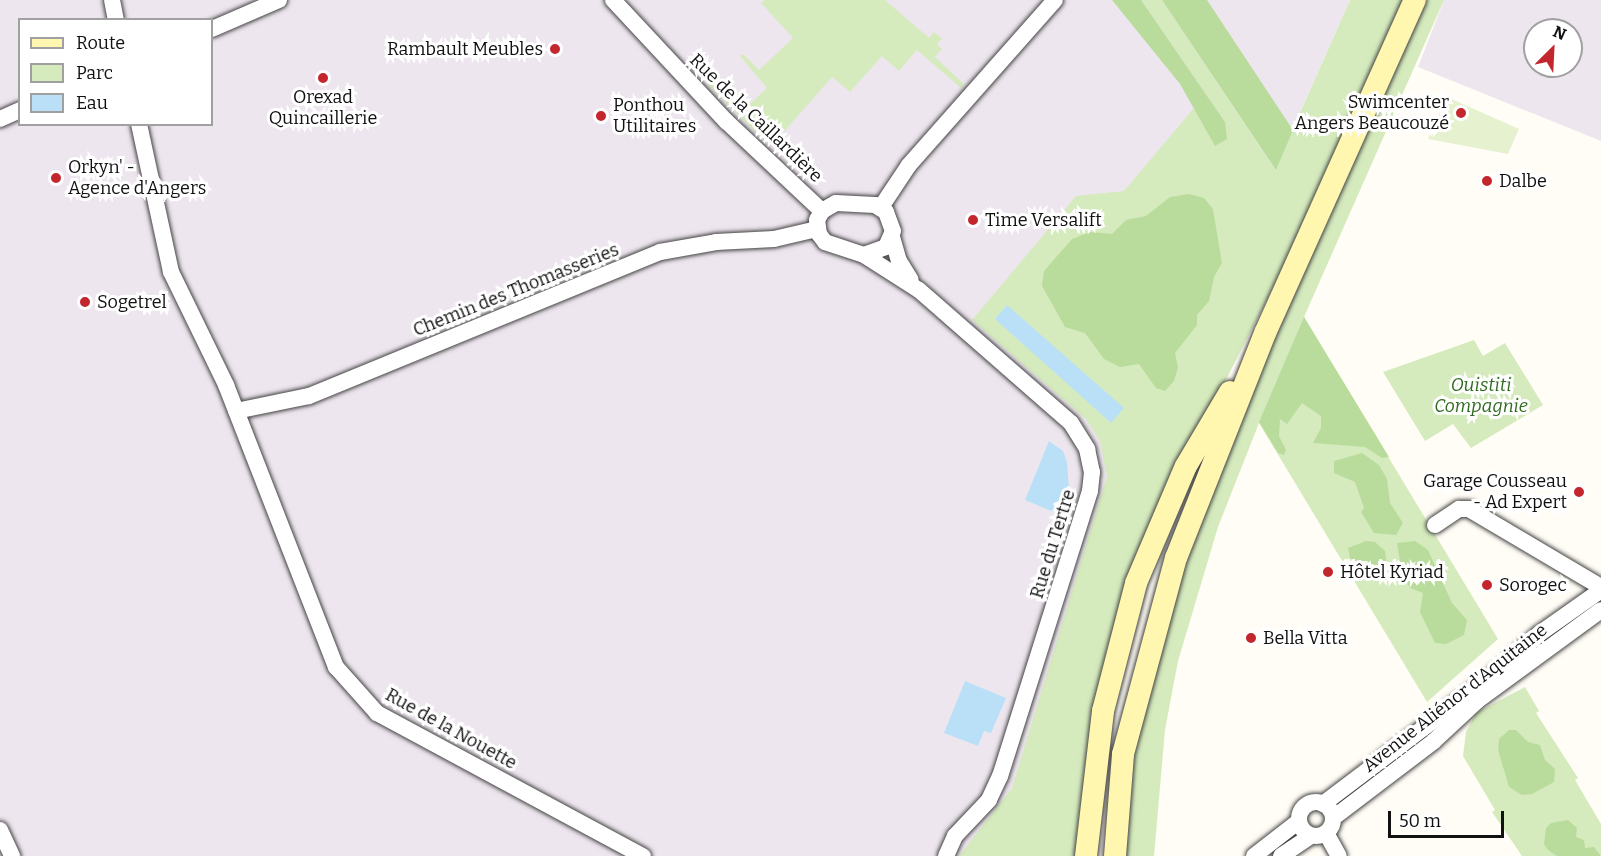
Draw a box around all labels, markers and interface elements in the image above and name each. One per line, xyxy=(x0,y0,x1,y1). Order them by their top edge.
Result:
legend xyxy=(18,18,213,126)
north arrow xyxy=(1523,18,1583,78)
text: N xyxy=(1550,22,1569,44)
text: Route xyxy=(76,32,125,54)
place label: Rambault Meubles xyxy=(387,38,543,60)
marker: Rambault Meubles xyxy=(548,42,562,56)
street label: Rue de la Caillardière xyxy=(685,49,827,187)
text: Parc xyxy=(76,62,113,84)
marker: Orexad Quincaillerie xyxy=(316,71,330,85)
place label: Orexad Quincaillerie xyxy=(269,87,377,130)
text: Eau xyxy=(76,92,108,114)
place label: Swimcenter Angers Beaucouzé xyxy=(1295,92,1449,134)
place label: Ponthou Utilitaires xyxy=(613,95,696,138)
marker: Swimcenter Angers Beaucouzé xyxy=(1454,106,1468,120)
marker: Ponthou Utilitaires xyxy=(594,109,608,123)
place label: Orkyn' - Agence d'Angers xyxy=(68,157,206,200)
place label: Dalbe xyxy=(1499,170,1547,192)
marker: Orkyn' - Agence d'Angers xyxy=(49,171,63,185)
marker: Dalbe xyxy=(1480,174,1494,188)
place label: Time Versalift xyxy=(985,209,1102,231)
marker: Time Versalift xyxy=(966,213,980,227)
street label: Chemin des Thomasseries xyxy=(410,239,622,341)
place label: Sogetrel xyxy=(97,291,167,313)
marker: Sogetrel xyxy=(78,295,92,309)
park label: Ouistiti Compagnie xyxy=(1434,375,1528,418)
place label: Garage Cousseau - Ad Expert xyxy=(1423,471,1567,514)
marker: Garage Cousseau - Ad Expert xyxy=(1572,485,1586,499)
street label: Rue du Tertre xyxy=(1026,487,1080,601)
place label: Hôtel Kyriad xyxy=(1340,561,1444,583)
marker: Hôtel Kyriad xyxy=(1321,565,1335,579)
place label: Sorogec xyxy=(1499,574,1567,596)
marker: Sorogec xyxy=(1480,578,1494,592)
street label: Avenue Aliénor d'Aquitaine xyxy=(1359,619,1551,777)
place label: Bella Vitta xyxy=(1263,627,1348,649)
marker: Bella Vitta xyxy=(1244,631,1258,645)
street label: Rue de la Nouette xyxy=(382,684,520,774)
scale bar xyxy=(1391,799,1506,837)
text: 50 m xyxy=(1399,810,1441,832)

